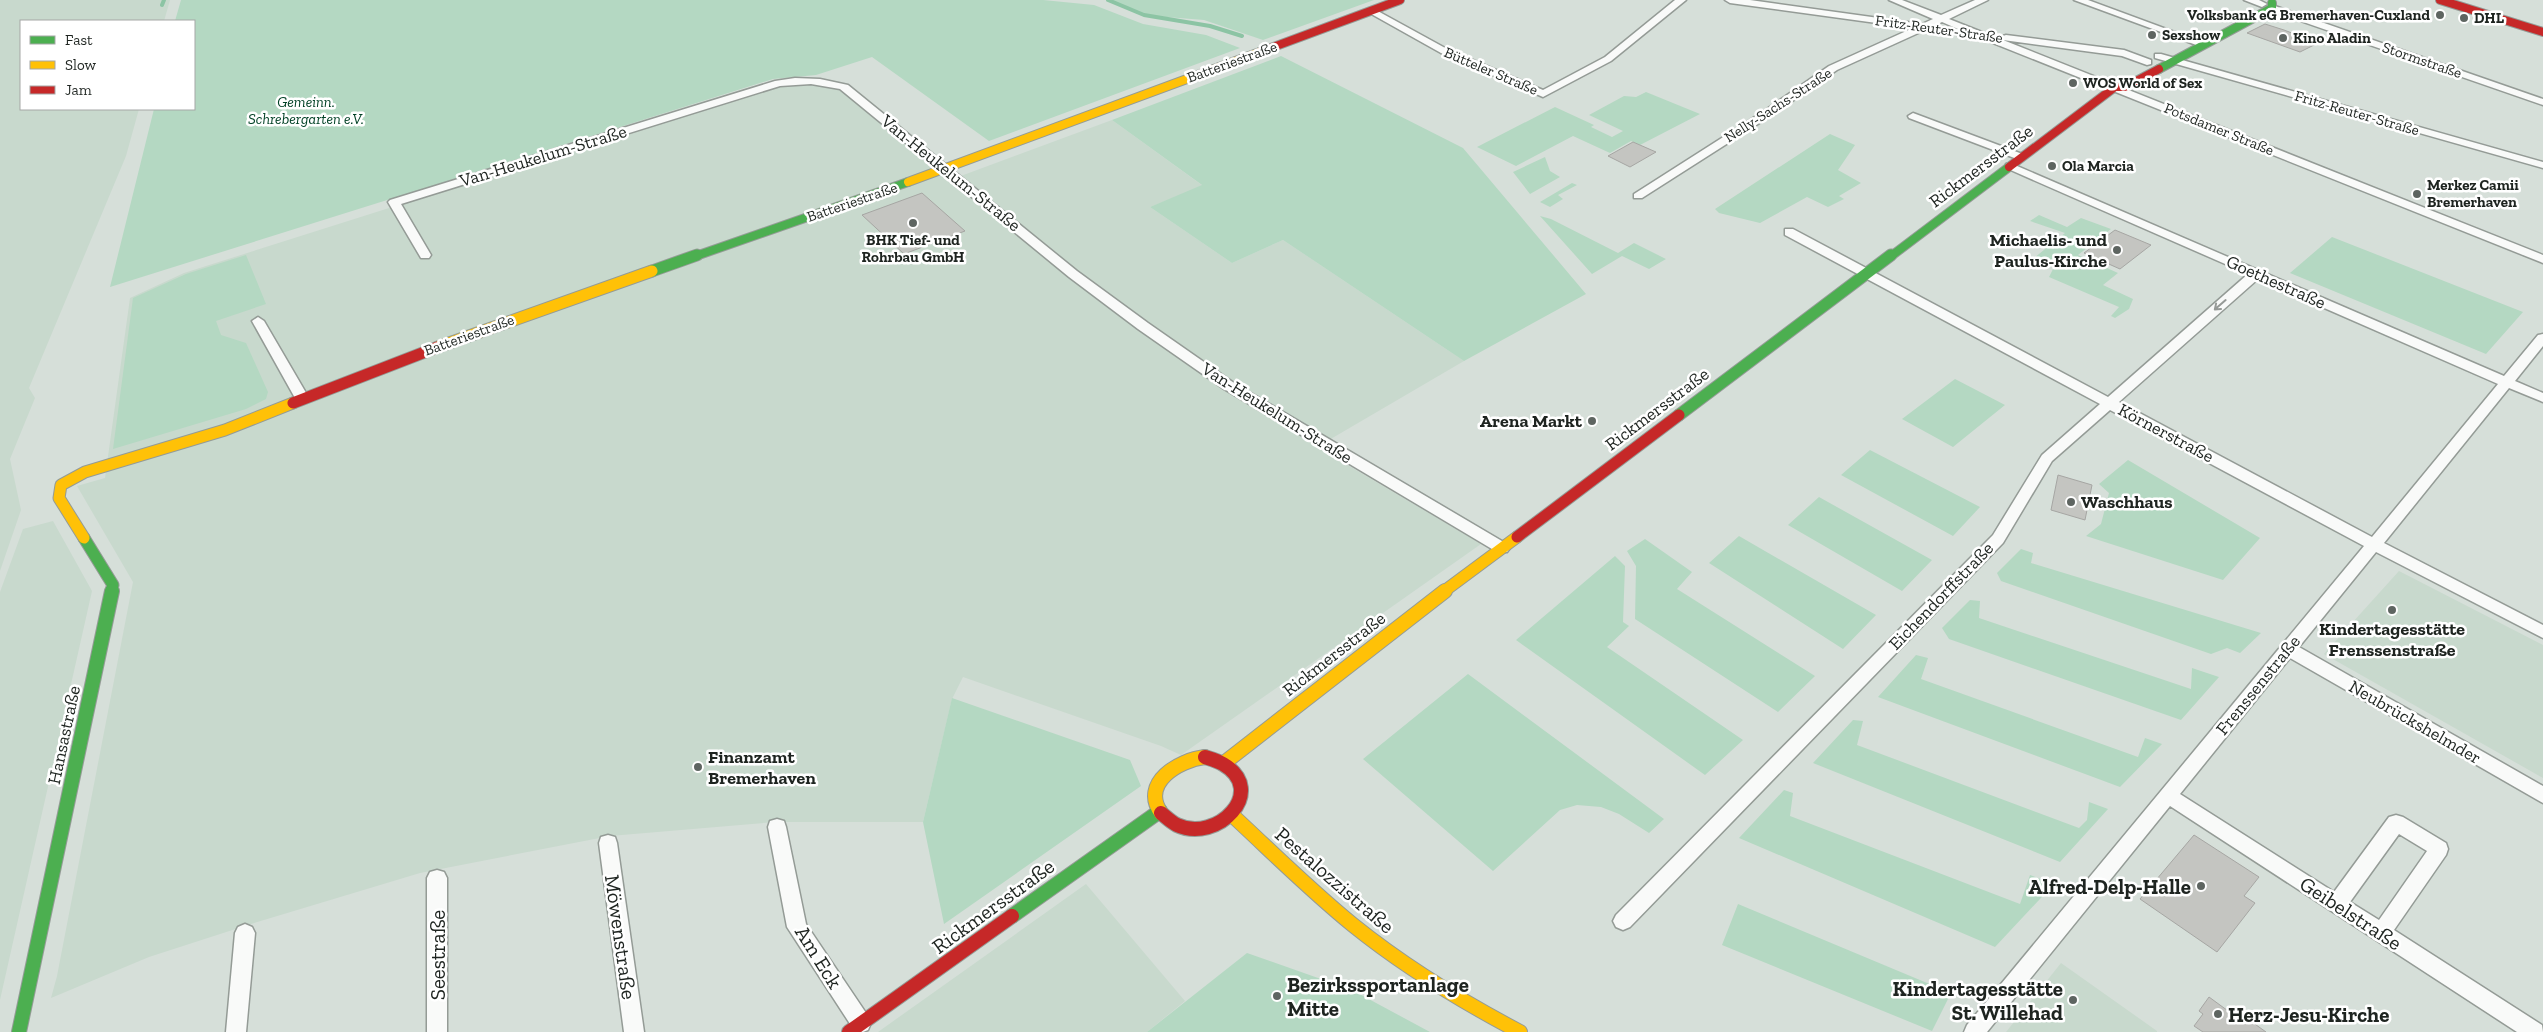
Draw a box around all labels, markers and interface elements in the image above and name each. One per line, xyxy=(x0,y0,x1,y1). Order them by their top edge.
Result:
place label: Volksbank eG Bremerhaven-Cuxland xyxy=(2187,6,2430,24)
marker: Volksbank eG Bremerhaven-Cuxland xyxy=(2434,9,2446,21)
place label: DHL xyxy=(2474,9,2505,27)
street label: Fritz-Reuter-Straße xyxy=(1874,11,2004,47)
marker: DHL xyxy=(2458,12,2470,24)
legend xyxy=(20,20,195,110)
place label: Sexshow xyxy=(2162,26,2221,44)
marker: Sexshow xyxy=(2146,29,2158,41)
place label: Kino Aladin xyxy=(2293,29,2371,47)
text: Fast xyxy=(65,31,93,49)
marker: Kino Aladin xyxy=(2277,32,2289,44)
street label: Batteriestraße xyxy=(1184,37,1280,87)
street label: Stormstraße xyxy=(2380,38,2464,82)
street label: Bütteler Straße xyxy=(1441,43,1541,99)
text: Slow xyxy=(65,56,97,74)
street label: Nelly-Sachs-Straße xyxy=(1721,64,1835,146)
place label: WOS World of Sex xyxy=(2083,74,2202,92)
marker: WOS World of Sex xyxy=(2067,77,2079,89)
text: Jam xyxy=(65,81,92,99)
street label: Fritz-Reuter-Straße xyxy=(2293,87,2421,139)
park label: Gemeinn. Schrebergarten e.V. xyxy=(248,93,364,128)
street label: Potsdamer Straße xyxy=(2161,99,2277,159)
street label: Van-Heukelum-Straße xyxy=(876,109,1025,236)
street label: Van-Heukelum-Straße xyxy=(456,120,629,192)
street label: Rickmersstraße xyxy=(1925,120,2037,212)
place label: Ola Marcia xyxy=(2062,157,2134,175)
marker: Ola Marcia xyxy=(2046,160,2058,172)
place label: Merkez Camii Bremerhaven xyxy=(2427,176,2519,211)
street label: Batteriestraße xyxy=(804,178,900,226)
marker: Merkez Camii Bremerhaven xyxy=(2411,188,2423,200)
marker: BHK Tief- und Rohrbau GmbH xyxy=(907,217,919,229)
place label: Michaelis- und Paulus-Kirche xyxy=(1989,229,2108,272)
place label: BHK Tief- und Rohrbau GmbH xyxy=(862,231,964,266)
marker: Michaelis- und Paulus-Kirche xyxy=(2111,244,2123,256)
street label: Goethestraße xyxy=(2223,250,2329,314)
one-way arrow xyxy=(2213,299,2226,311)
street label: Batteriestraße xyxy=(421,310,517,360)
street label: Van-Heukelum-Straße xyxy=(1197,357,1356,468)
street label: Rickmersstraße xyxy=(1601,363,1713,455)
street label: Körnerstraße xyxy=(2114,399,2218,467)
place label: Arena Markt xyxy=(1480,410,1583,432)
marker: Arena Markt xyxy=(1586,415,1598,427)
place label: Waschhaus xyxy=(2081,491,2173,513)
marker: Waschhaus xyxy=(2065,496,2077,508)
street label: Eichendorffstraße xyxy=(1884,537,1998,655)
marker: Kindertagesstätte Frenssenstraße xyxy=(2386,604,2398,616)
street label: Rickmersstraße xyxy=(1278,607,1390,701)
place label: Kindertagesstätte Frenssenstraße xyxy=(2319,618,2465,661)
street label: Frenssenstraße xyxy=(2211,631,2305,739)
street label: Neubrückshelmder xyxy=(2345,675,2485,769)
street label: Hansastraße xyxy=(43,684,85,786)
place label: Finanzamt Bremerhaven xyxy=(708,746,816,789)
marker: Finanzamt Bremerhaven xyxy=(692,761,704,773)
street label: Pestalozzistraße xyxy=(1270,821,1400,939)
street label: Rickmersstraße xyxy=(927,853,1059,959)
street label: Geibelstraße xyxy=(2295,871,2407,955)
street label: Möwenstraße xyxy=(600,873,642,1001)
place label: Alfred-Delp-Halle xyxy=(2028,874,2191,899)
marker: Alfred-Delp-Halle xyxy=(2195,880,2207,892)
street label: Seestraße xyxy=(425,910,450,1000)
street label: Am Eck xyxy=(790,921,848,993)
place label: Bezirkssportanlage Mitte xyxy=(1287,972,1469,1021)
place label: Kindertagesstätte St. Willehad xyxy=(1893,976,2063,1025)
marker: Bezirkssportanlage Mitte xyxy=(1271,990,1283,1002)
marker: Kindertagesstätte St. Willehad xyxy=(2067,994,2079,1006)
place label: Herz-Jesu-Kirche xyxy=(2228,1002,2389,1027)
marker: Herz-Jesu-Kirche xyxy=(2212,1008,2224,1020)

